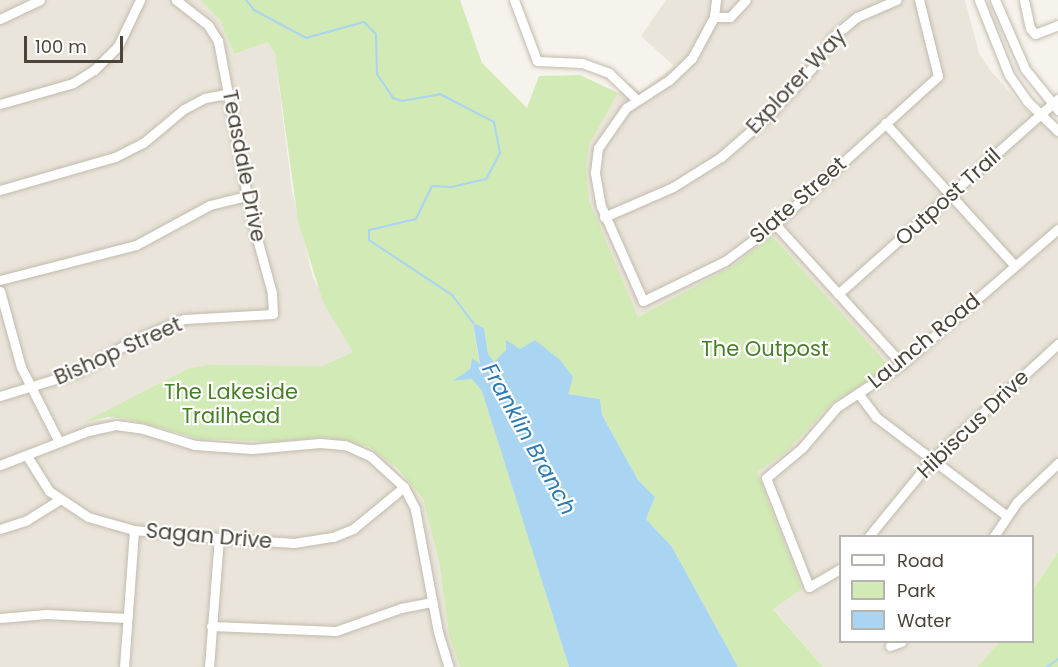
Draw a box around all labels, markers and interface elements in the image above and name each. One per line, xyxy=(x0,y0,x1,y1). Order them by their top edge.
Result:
street label: Explorer Way xyxy=(741,23,851,139)
scale bar xyxy=(27,24,126,62)
text: 100 m xyxy=(35,34,87,59)
street label: Teasdale Drive xyxy=(217,88,271,244)
street label: Outpost Trail xyxy=(890,143,1006,251)
street label: Slate Street xyxy=(745,151,851,249)
street label: Launch Road xyxy=(863,288,985,394)
street label: Bishop Street xyxy=(50,312,186,390)
park label: The Outpost xyxy=(701,336,829,362)
water label: Franklin Branch xyxy=(476,359,582,519)
street label: Hibiscus Drive xyxy=(912,364,1034,484)
park label: The Lakeside Trailhead xyxy=(164,379,298,429)
street label: Sagan Drive xyxy=(145,518,273,554)
legend xyxy=(839,535,1034,643)
text: Road xyxy=(897,548,944,573)
text: Park xyxy=(897,578,936,603)
text: Water xyxy=(897,608,951,633)

